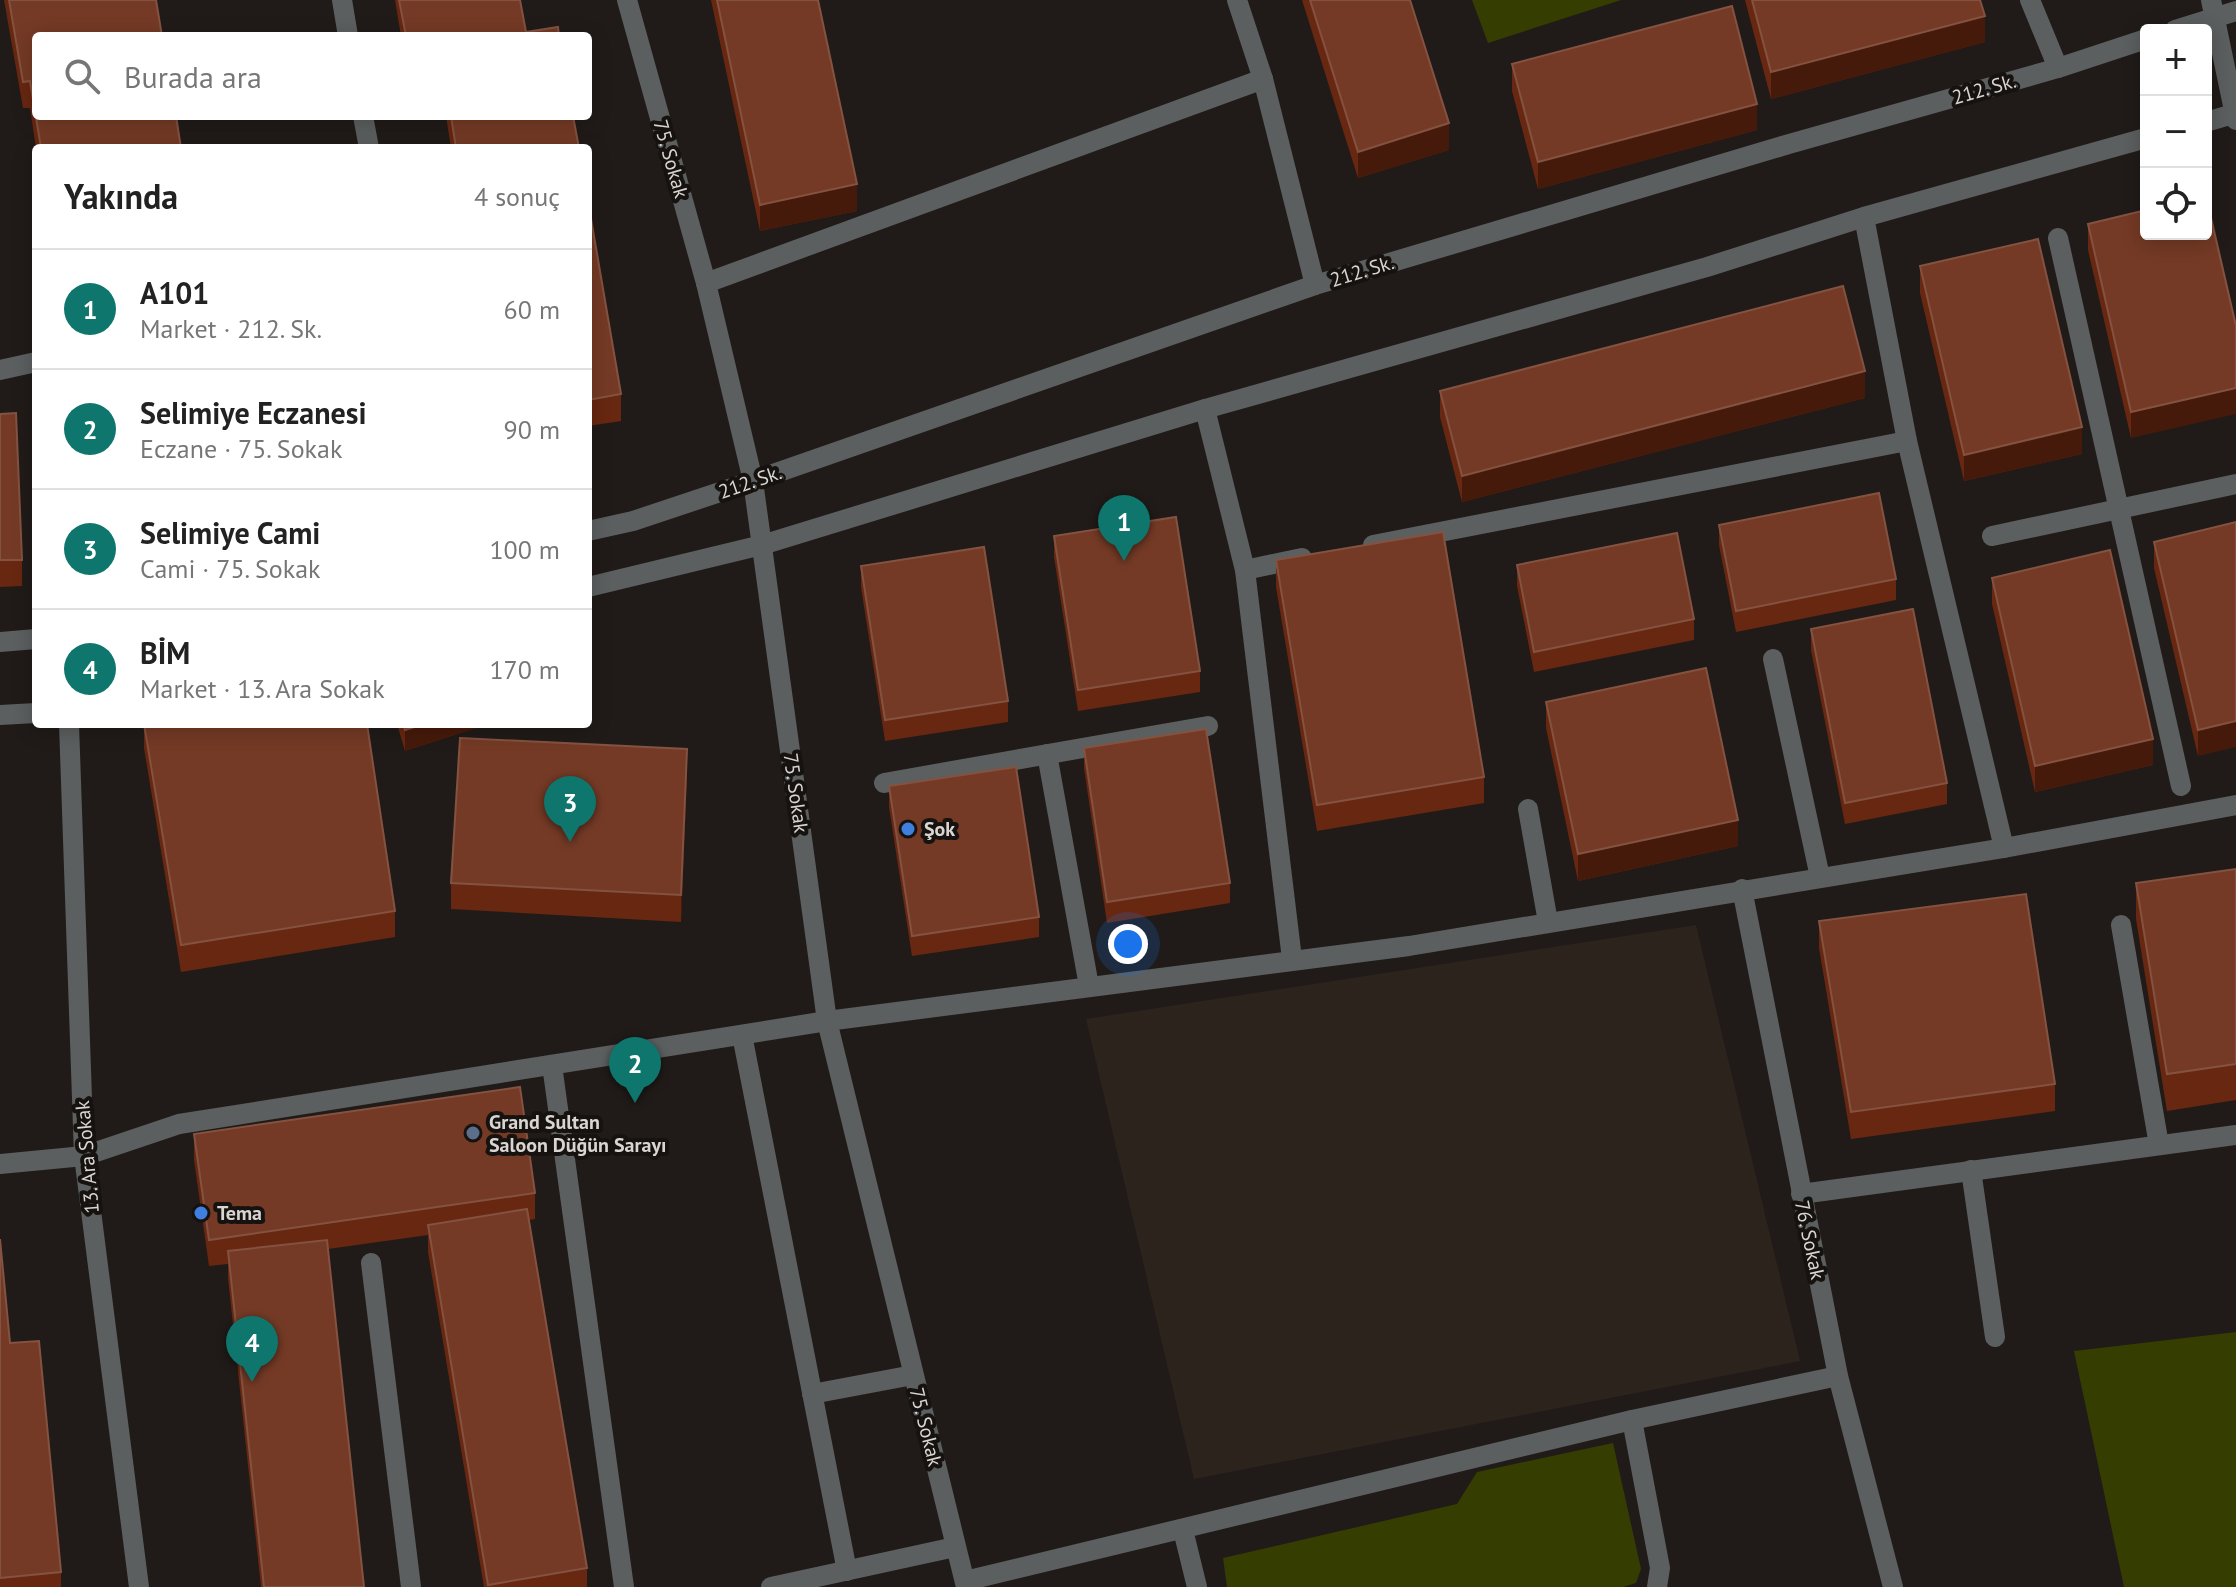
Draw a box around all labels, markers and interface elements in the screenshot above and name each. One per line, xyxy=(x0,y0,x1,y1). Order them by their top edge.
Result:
map controls xyxy=(2140,24,2212,240)
button: + xyxy=(2140,24,2212,96)
search box xyxy=(32,32,592,120)
icon: search xyxy=(60,54,104,98)
text: Burada ara xyxy=(124,57,262,96)
street label: 212. Sk. xyxy=(1949,68,2019,110)
button: − xyxy=(2140,96,2212,168)
street label: 75. Sokak xyxy=(647,117,695,202)
button: locate xyxy=(2140,168,2212,240)
text: Yakında xyxy=(64,174,178,218)
text: 4 sonuç xyxy=(474,180,560,213)
street label: 212. Sk. xyxy=(1327,249,1397,293)
text: A101 xyxy=(140,273,209,312)
text: 1 xyxy=(83,293,97,326)
text: 60 m xyxy=(504,293,560,326)
text: Market · 212. Sk. xyxy=(140,312,322,345)
text: Selimiye Eczanesi xyxy=(140,393,367,432)
text: 2 xyxy=(83,413,97,446)
text: 90 m xyxy=(504,413,560,446)
text: Eczane · 75. Sokak xyxy=(140,432,342,465)
street label: 212. Sk. xyxy=(715,459,785,505)
pin: 1 xyxy=(1098,495,1150,561)
text: Selimiye Cami xyxy=(140,513,320,552)
text: 3 xyxy=(83,533,97,566)
text: 100 m xyxy=(489,533,560,566)
text: Cami · 75. Sokak xyxy=(140,552,321,585)
text: BİM xyxy=(140,633,190,672)
text: 4 xyxy=(83,653,97,686)
text: 170 m xyxy=(489,653,560,686)
text: Market · 13. Ara Sokak xyxy=(140,672,385,705)
street label: 75. Sokak xyxy=(778,751,815,835)
pin: 3 xyxy=(544,776,596,842)
place label: Şok xyxy=(924,816,955,842)
marker: Şok xyxy=(899,820,917,838)
your location xyxy=(1108,924,1148,964)
pin: 2 xyxy=(609,1037,661,1103)
street label: 13. Ara Sokak xyxy=(69,1099,105,1215)
place label: Grand Sultan Saloon Düğün Sarayı xyxy=(489,1109,666,1158)
marker: Grand Sultan Saloon Düğün Sarayı xyxy=(464,1124,482,1142)
street label: 76. Sokak xyxy=(1789,1198,1831,1282)
place label: Tema xyxy=(217,1200,262,1226)
marker: Tema xyxy=(192,1204,210,1222)
pin: 4 xyxy=(226,1316,278,1382)
street label: 75. Sokak xyxy=(904,1385,948,1469)

